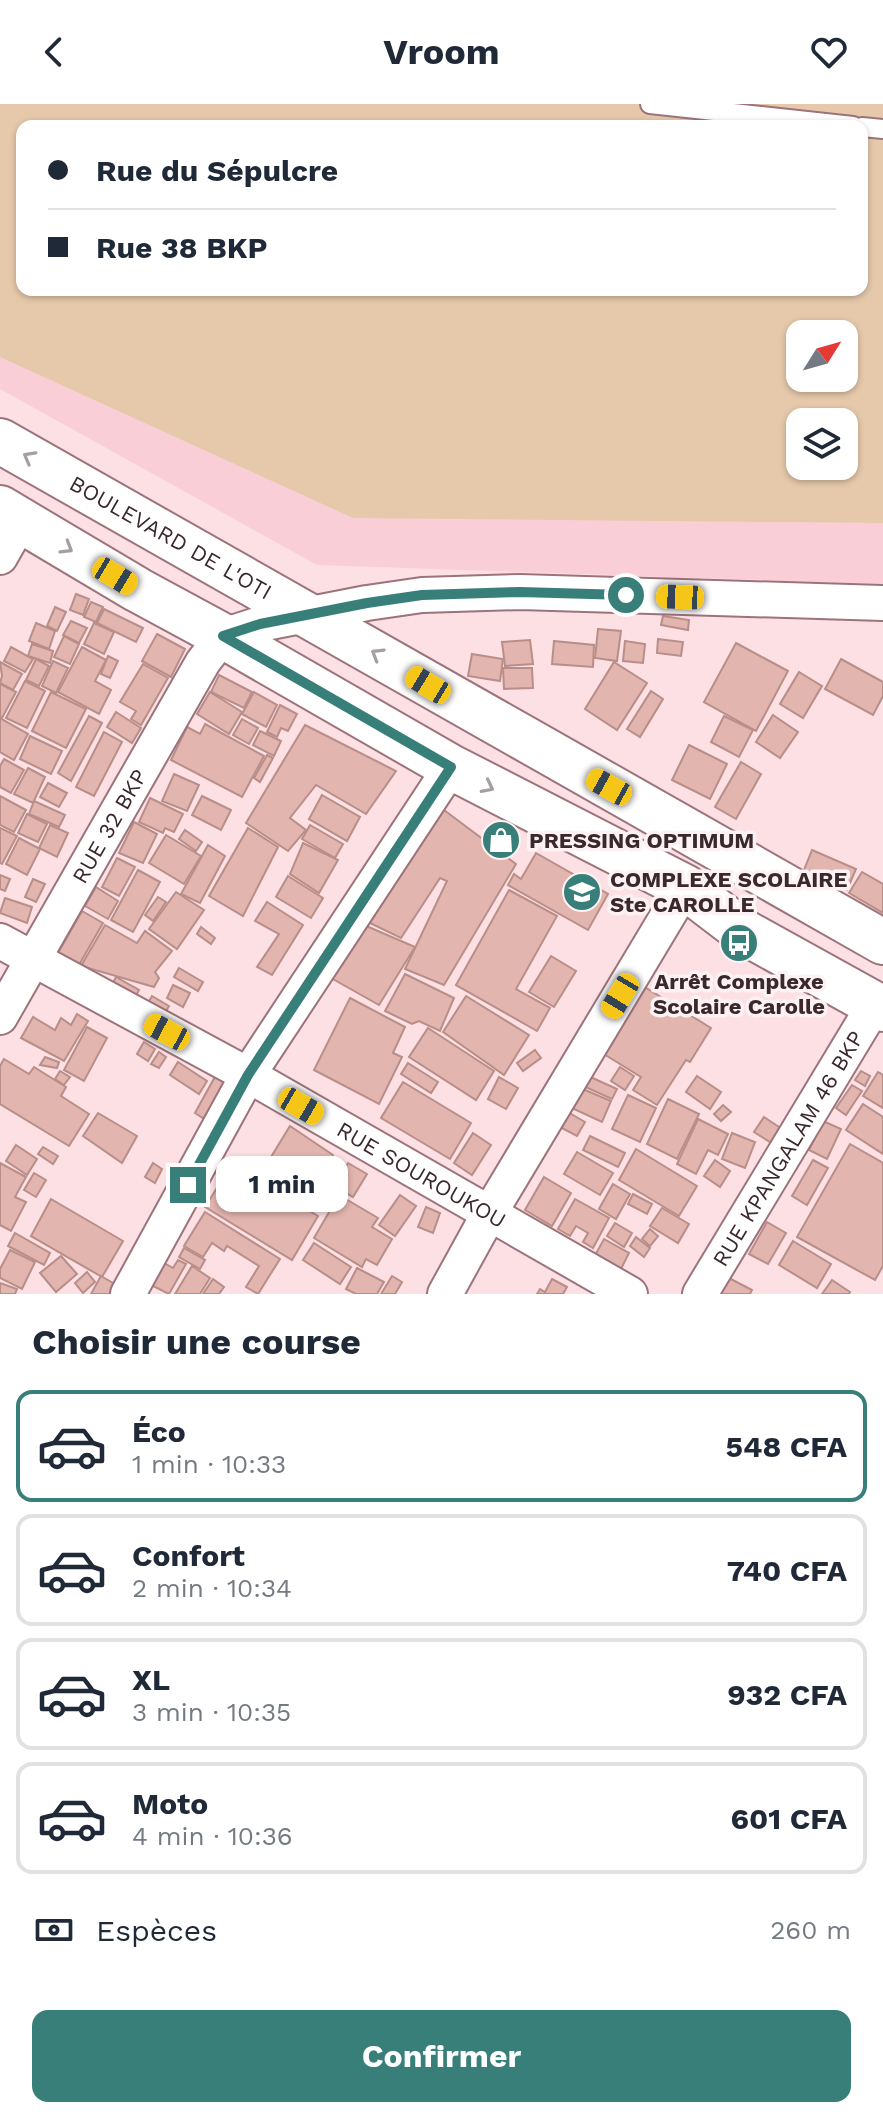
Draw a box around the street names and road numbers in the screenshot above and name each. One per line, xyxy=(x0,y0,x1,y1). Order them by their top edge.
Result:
street label: BOULEVARD DE L'OTI xyxy=(65,470,276,604)
street label: RUE 32 BKP xyxy=(67,765,152,887)
street label: RUE KPANGALAM 46 BKP xyxy=(707,1026,868,1271)
street label: RUE SOUROUKOU xyxy=(333,1116,510,1233)

